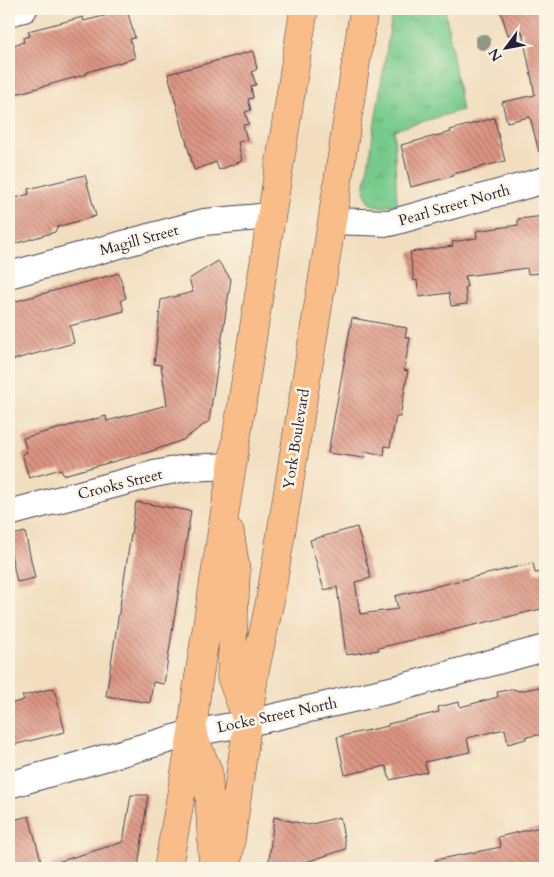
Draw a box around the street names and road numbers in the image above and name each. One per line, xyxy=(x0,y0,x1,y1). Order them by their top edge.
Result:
street label: Pearl Street North xyxy=(396,179,513,230)
street label: Magill Street xyxy=(97,220,181,260)
street label: York Boulevard xyxy=(278,387,314,491)
street label: Crooks Street xyxy=(76,464,165,504)
street label: Locke Street North xyxy=(215,692,340,738)

